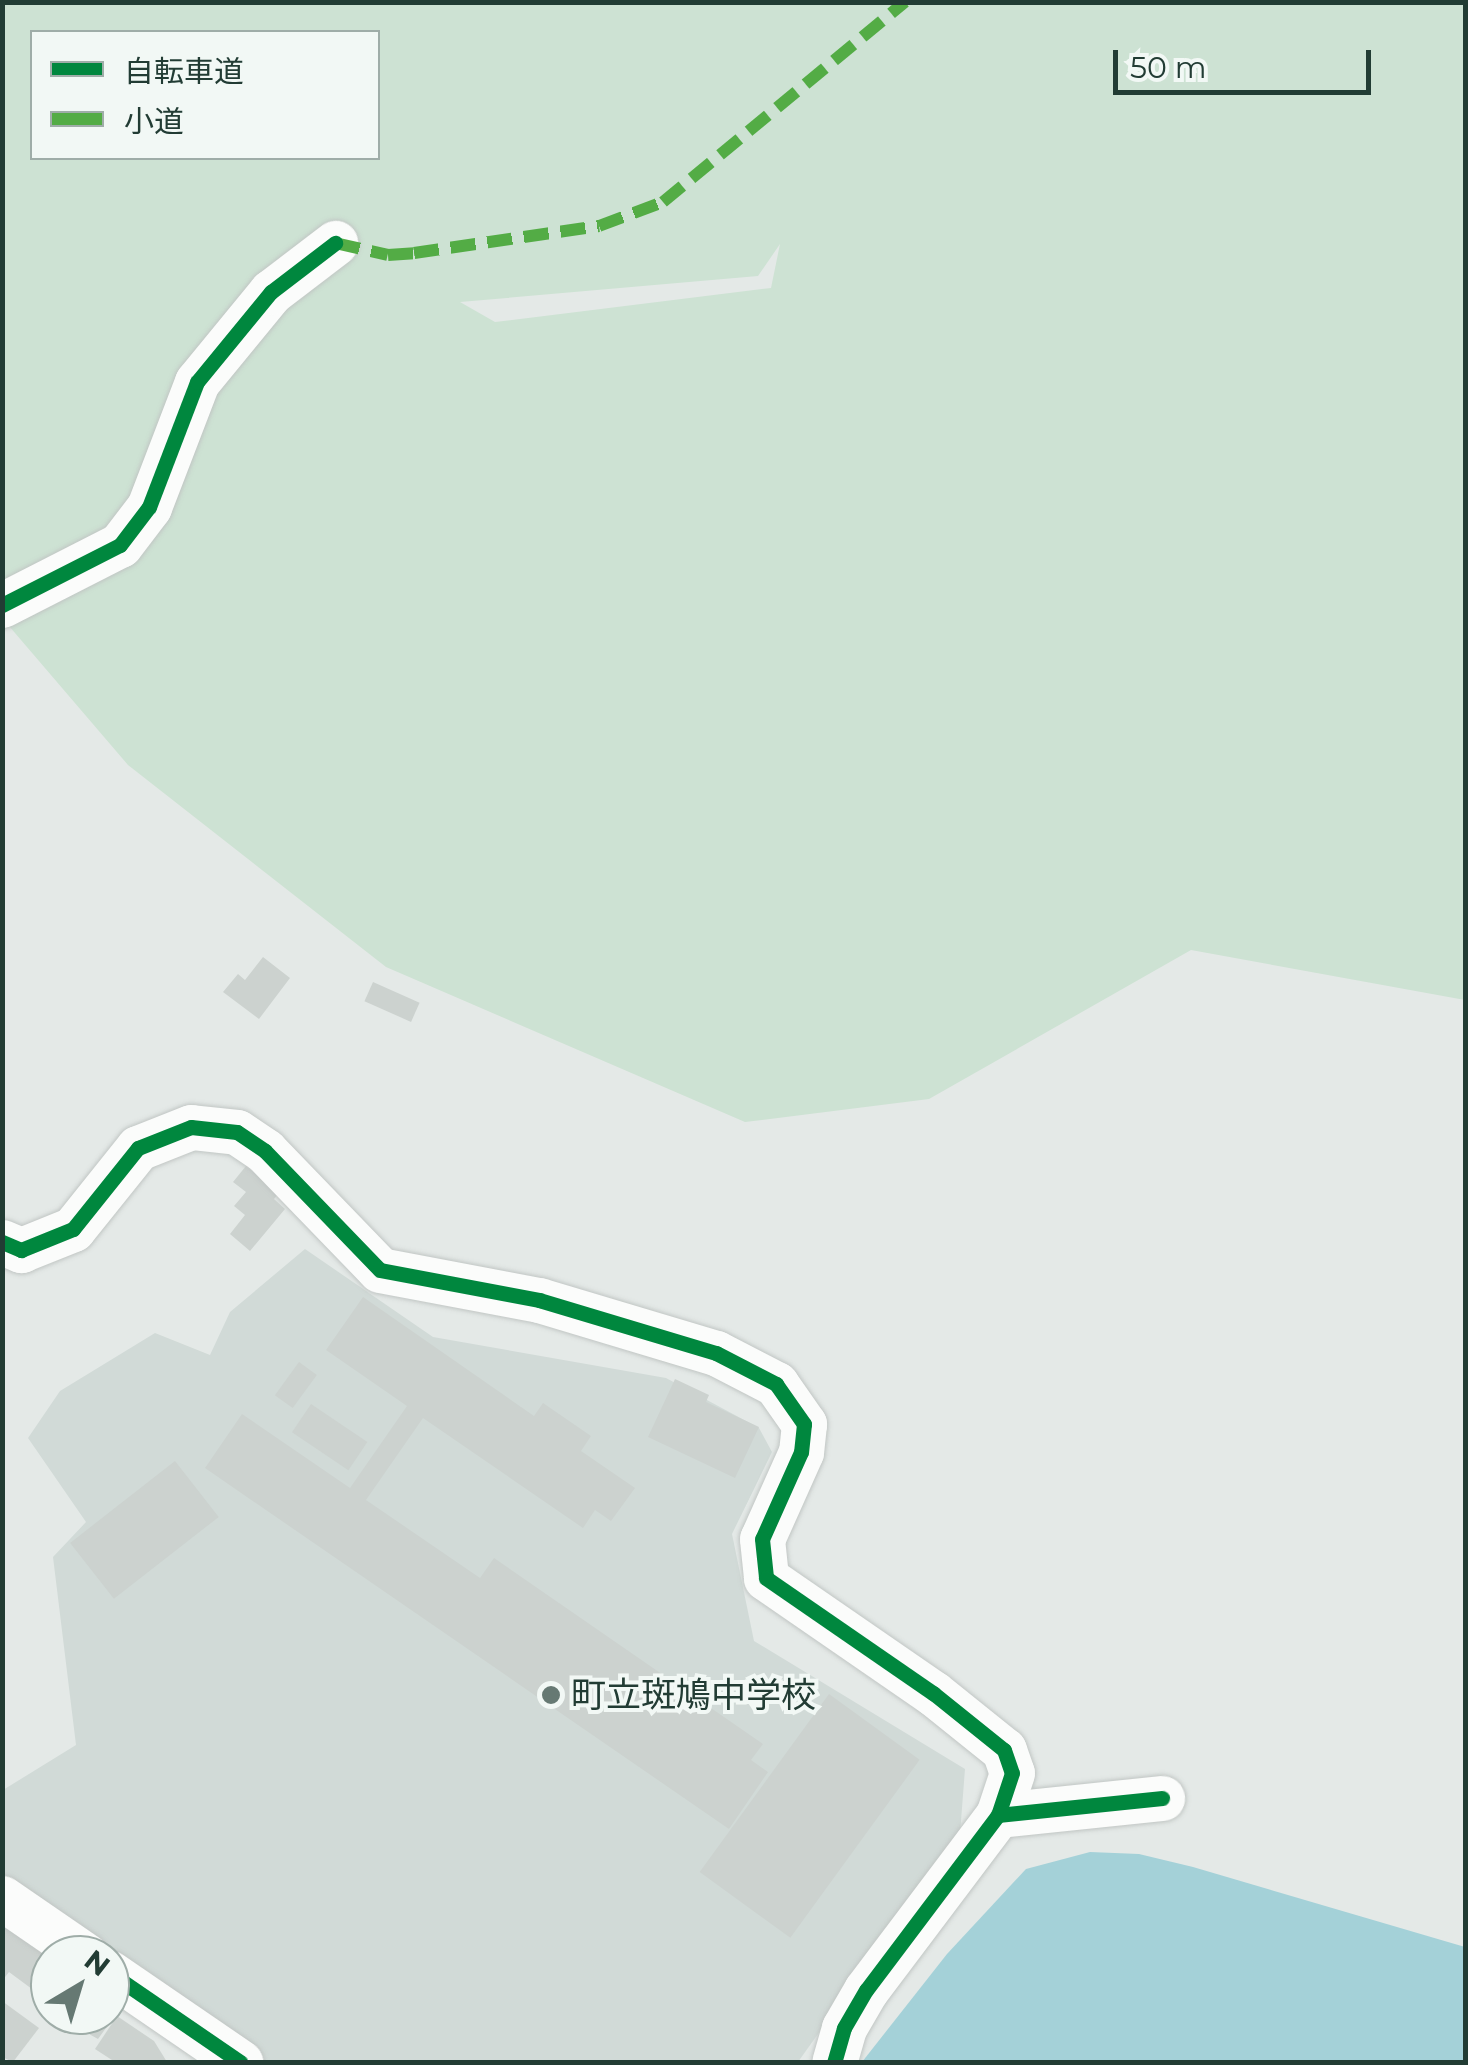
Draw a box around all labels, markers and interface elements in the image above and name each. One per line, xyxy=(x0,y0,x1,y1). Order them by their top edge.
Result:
legend xyxy=(30,30,380,160)
scale bar xyxy=(1118,30,1376,92)
text: 50 m xyxy=(1130,49,1207,86)
text: 自転車道 xyxy=(124,53,244,90)
text: 小道 xyxy=(124,103,184,140)
place label: 町立斑鳩中学校 xyxy=(571,1674,816,1716)
marker: 町立斑鳩中学校 xyxy=(540,1684,562,1706)
north arrow xyxy=(30,1935,130,2035)
text: N xyxy=(78,1943,117,1983)

